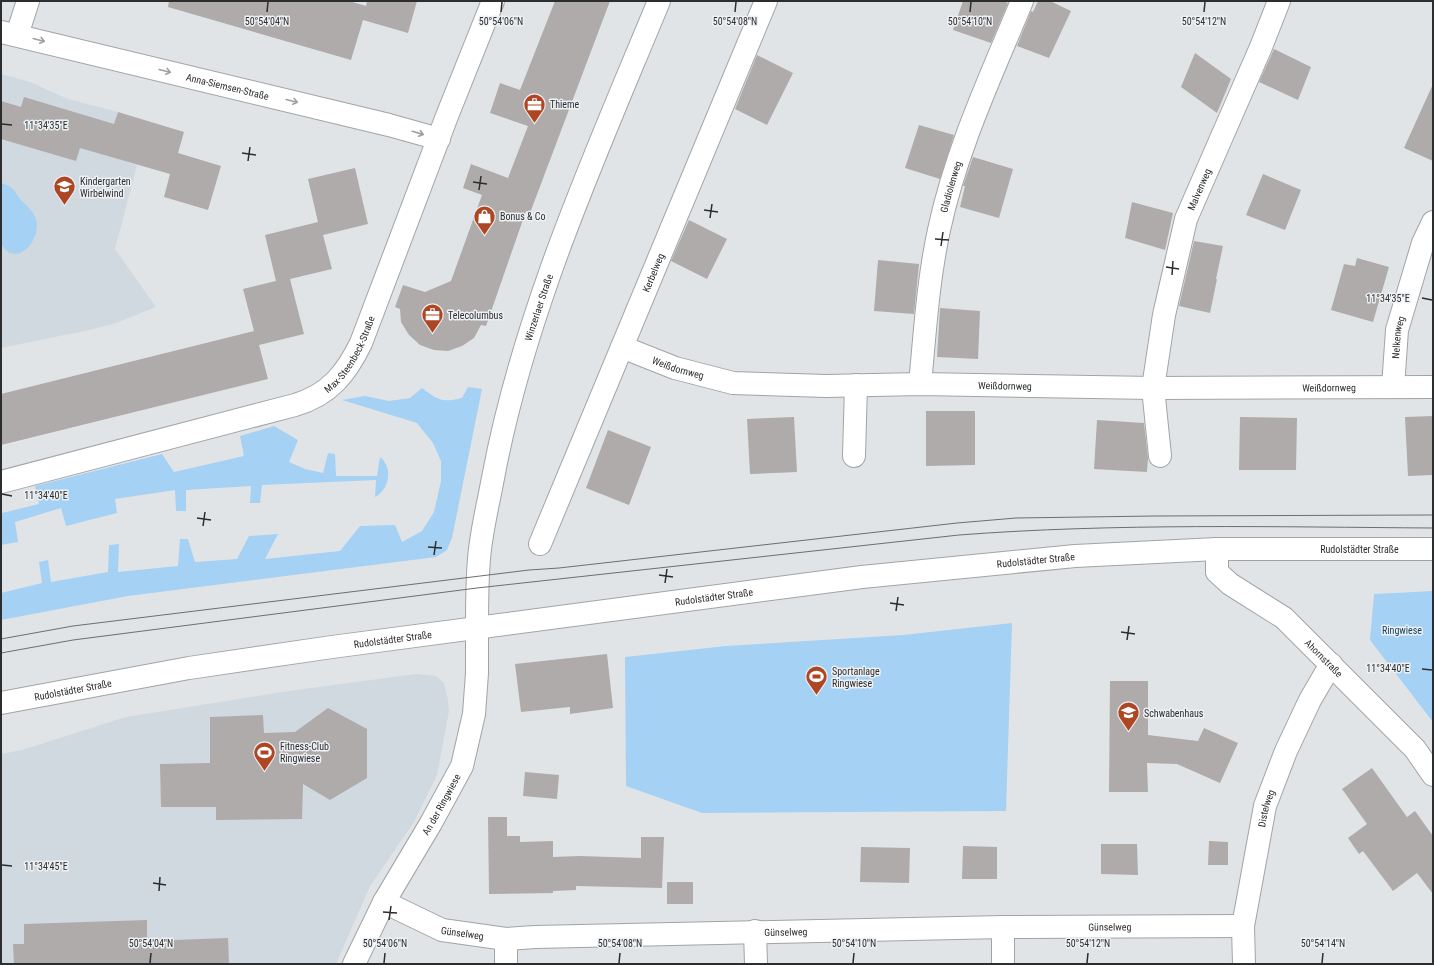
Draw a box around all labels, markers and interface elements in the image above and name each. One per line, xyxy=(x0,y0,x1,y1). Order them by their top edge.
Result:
text: 50°54'04"N xyxy=(245,16,289,27)
text: 50°54'06"N xyxy=(479,16,523,27)
text: 50°54'08"N xyxy=(713,16,757,27)
text: 50°54'10"N xyxy=(948,16,992,27)
text: 50°54'12"N xyxy=(1182,16,1226,27)
one-way arrow xyxy=(32,37,45,45)
one-way arrow xyxy=(159,67,172,75)
street label: Anna-Siemsen-Straße xyxy=(185,72,270,102)
office icon: Thieme xyxy=(521,91,547,124)
one-way arrow xyxy=(285,98,298,106)
place label: Thieme xyxy=(550,99,580,110)
text: 11°34'35"E xyxy=(24,120,68,131)
one-way arrow xyxy=(411,130,424,137)
street label: Gladiolenweg xyxy=(938,160,964,214)
street label: Malvenweg xyxy=(1185,167,1213,212)
school or university icon: Kindergarten Wirbelwind xyxy=(51,174,77,207)
place label: Kindergarten Wirbelwind xyxy=(80,176,131,199)
shop icon: Bonus & Co xyxy=(472,203,498,236)
place label: Bonus & Co xyxy=(500,211,545,222)
street label: Kerbelweg xyxy=(640,252,666,294)
street label: Winzerlaer Straße xyxy=(523,272,555,342)
text: 11°34'35"E xyxy=(1366,293,1410,304)
office icon: Telecolumbus xyxy=(420,302,446,335)
place label: Telecolumbus xyxy=(448,310,503,321)
street label: Max-Steenbeck-Straße xyxy=(322,314,377,395)
street label: Nelkenweg xyxy=(1390,315,1407,359)
street label: Weißdornweg xyxy=(651,355,705,381)
street label: Weißdornweg xyxy=(978,380,1032,392)
street label: Weißdornweg xyxy=(1302,382,1356,393)
text: 11°34'40"E xyxy=(24,490,68,501)
street label: Rudolstädter Straße xyxy=(1320,544,1399,555)
street label: Rudolstädter Straße xyxy=(996,551,1076,570)
street label: Rudolstädter Straße xyxy=(674,586,754,608)
park label: Ringwiese xyxy=(1382,625,1422,636)
street label: Rudolstädter Straße xyxy=(353,629,433,650)
street label: Ahornstraße xyxy=(1303,637,1345,680)
text: 11°34'40"E xyxy=(1366,663,1410,674)
sports icon: Sportanlage Ringwiese xyxy=(804,664,830,697)
place label: Sportanlage Ringwiese xyxy=(832,666,880,689)
street label: Rudolstädter Straße xyxy=(33,677,113,703)
school or university icon: Schwabenhaus xyxy=(1116,700,1142,733)
place label: Schwabenhaus xyxy=(1144,708,1204,719)
sports icon: Fitness-Club Ringwiese xyxy=(251,739,277,772)
place label: Fitness-Club Ringwiese xyxy=(280,741,329,764)
street label: An der Ringwiese xyxy=(420,772,463,837)
street label: Distelweg xyxy=(1256,788,1277,828)
text: 11°34'45"E xyxy=(24,861,68,872)
street label: Günselweg xyxy=(1088,921,1132,933)
street label: Günselweg xyxy=(440,925,485,942)
street label: Günselweg xyxy=(764,926,808,938)
text: 50°54'04"N xyxy=(129,938,173,949)
text: 50°54'06"N xyxy=(363,938,407,949)
text: 50°54'08"N xyxy=(598,938,642,949)
text: 50°54'10"N xyxy=(832,938,876,949)
text: 50°54'12"N xyxy=(1066,938,1110,949)
text: 50°54'14"N xyxy=(1301,938,1345,949)

